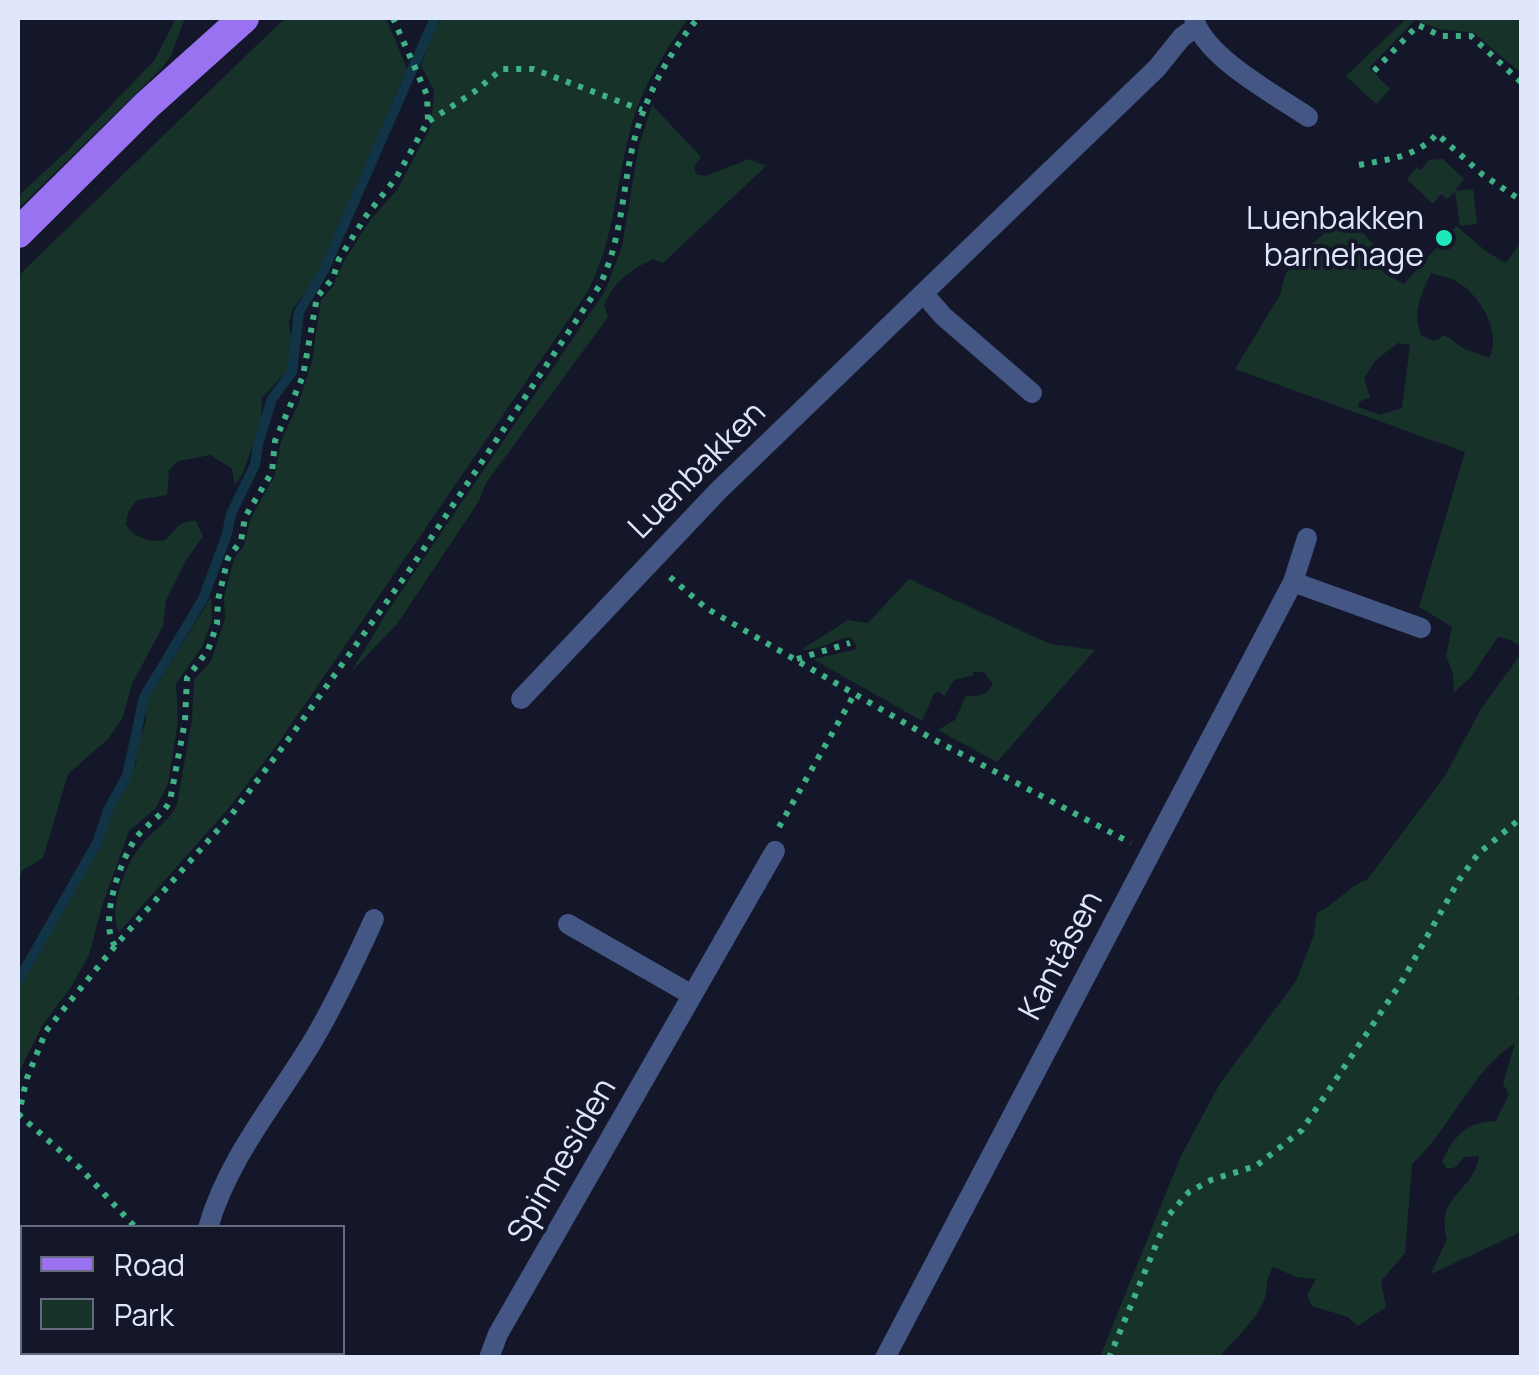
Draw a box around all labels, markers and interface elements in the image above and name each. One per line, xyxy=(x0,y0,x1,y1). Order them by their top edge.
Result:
place label: Luenbakken barnehage xyxy=(1246,201,1424,276)
marker: Luenbakken barnehage xyxy=(1433,227,1455,249)
street label: Luenbakken xyxy=(622,395,774,547)
street label: Kantåsen xyxy=(1012,885,1112,1027)
street label: Spinnesiden xyxy=(501,1072,625,1250)
legend xyxy=(20,1225,345,1355)
text: Road xyxy=(114,1244,185,1285)
text: Park xyxy=(114,1294,174,1335)

